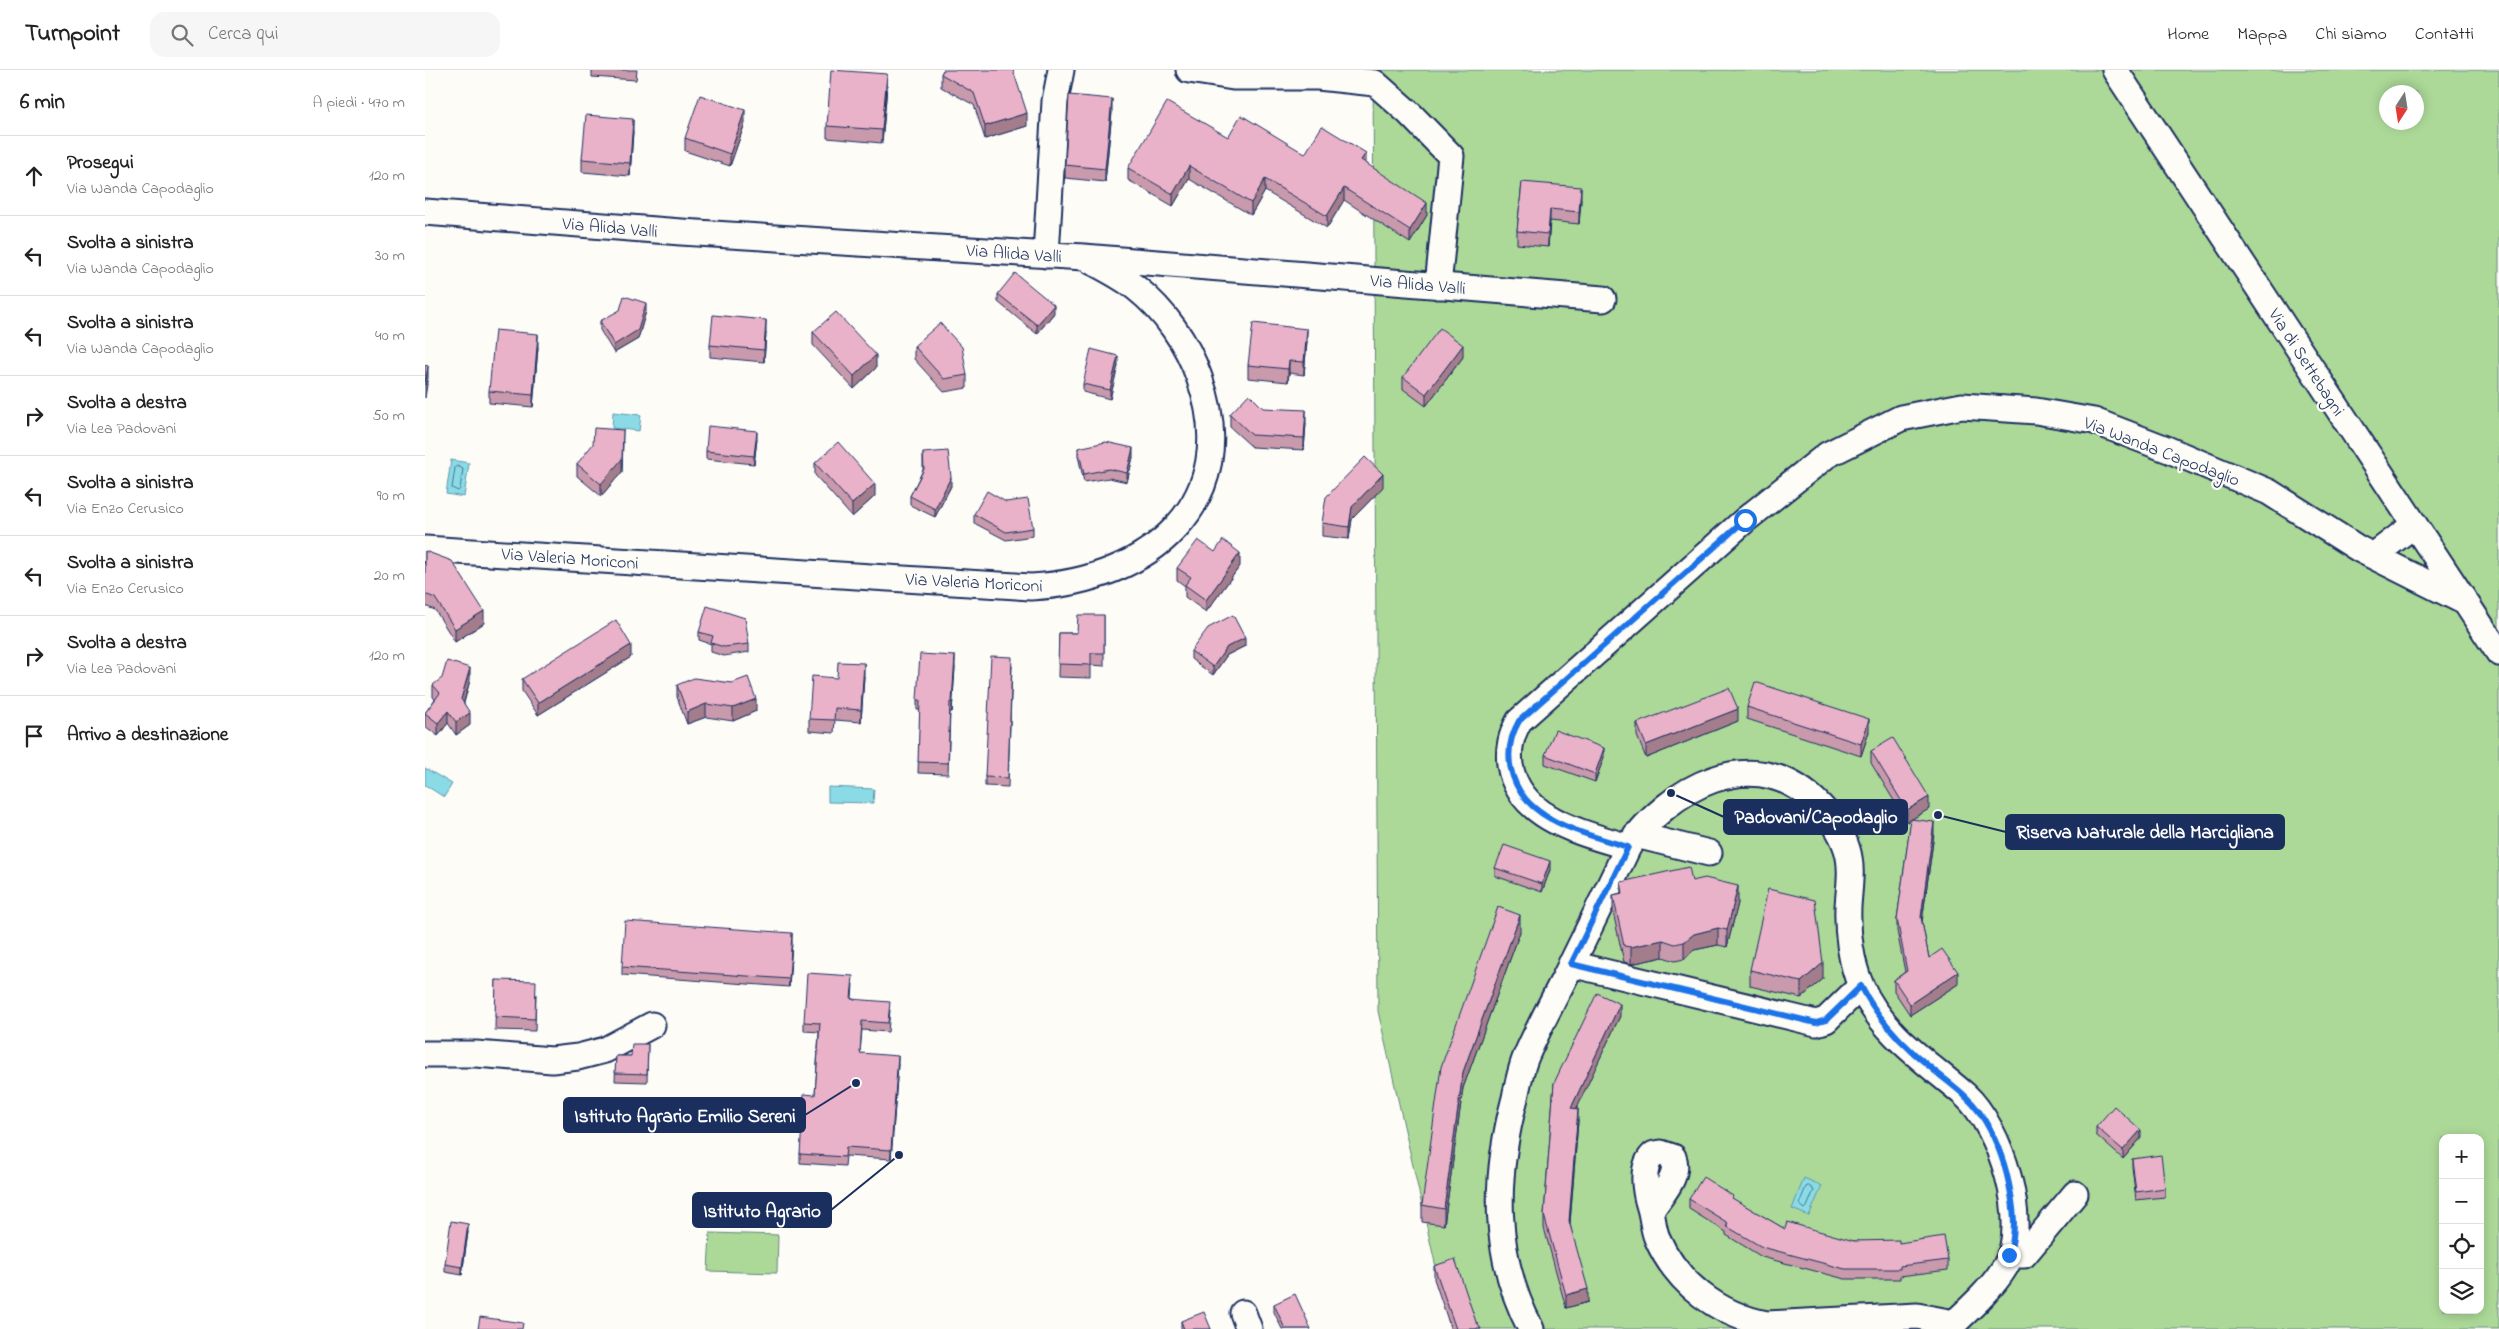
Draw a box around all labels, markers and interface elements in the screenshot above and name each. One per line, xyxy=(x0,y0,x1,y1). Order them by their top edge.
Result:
search box xyxy=(150,12,500,57)
text: Turnpoint xyxy=(25,17,120,52)
icon: search xyxy=(168,21,196,49)
text: Cerca qui xyxy=(208,21,278,48)
text: Home xyxy=(2167,22,2209,48)
text: Mappa xyxy=(2237,22,2287,48)
text: Chi siamo xyxy=(2315,22,2387,48)
text: Contatti xyxy=(2415,22,2474,48)
north arrow xyxy=(2379,85,2424,130)
text: 6 min xyxy=(20,88,65,118)
text: A piedi · 470 m xyxy=(313,91,405,115)
text: Prosegui xyxy=(67,150,134,177)
icon: ahead xyxy=(20,162,48,190)
text: 120 m xyxy=(369,164,405,188)
text: Via Wanda Capodaglio xyxy=(67,177,214,201)
street label: Via Alida Valli xyxy=(560,212,659,246)
text: Svolta a sinistra xyxy=(67,230,194,257)
street label: Via Alida Valli xyxy=(964,239,1063,271)
icon: left xyxy=(20,242,48,270)
text: 30 m xyxy=(375,244,405,268)
text: Via Wanda Capodaglio xyxy=(67,257,214,281)
street label: Via Alida Valli xyxy=(1368,269,1467,303)
street label: Via di Settebagni xyxy=(2259,303,2350,423)
text: Svolta a sinistra xyxy=(67,310,194,337)
icon: left xyxy=(20,322,48,350)
text: 40 m xyxy=(375,324,405,348)
text: Via Wanda Capodaglio xyxy=(67,337,214,361)
text: Svolta a destra xyxy=(67,390,187,417)
icon: right xyxy=(20,402,48,430)
text: 50 m xyxy=(373,404,405,428)
street label: Via Wanda Capodaglio xyxy=(2078,411,2243,496)
text: Via Lea Padovani xyxy=(67,417,176,441)
text: Svolta a sinistra xyxy=(67,470,194,497)
icon: left xyxy=(20,482,48,510)
text: 90 m xyxy=(377,484,405,508)
text: Via Enzo Cerusico xyxy=(67,497,184,521)
route start xyxy=(1734,509,1757,532)
street label: Via Valeria Moriconi xyxy=(499,542,639,578)
text: Svolta a sinistra xyxy=(67,550,194,577)
icon: left xyxy=(20,562,48,590)
text: 20 m xyxy=(374,564,405,588)
street label: Via Valeria Moriconi xyxy=(903,567,1043,601)
text: Via Enzo Cerusico xyxy=(67,577,184,601)
text: Svolta a destra xyxy=(67,630,187,657)
icon: right xyxy=(20,642,48,670)
text: 120 m xyxy=(369,644,405,668)
text: Via Lea Padovani xyxy=(67,657,176,681)
icon: arrive xyxy=(20,722,48,750)
text: Arrivo a destinazione xyxy=(67,722,228,749)
callout: Padovani/Capodaglio xyxy=(1724,800,1907,834)
text: Padovani/Capodaglio xyxy=(1734,805,1898,834)
callout: Riserva Naturale della Marcigliana xyxy=(2006,815,2284,849)
text: Riserva Naturale della Marcigliana xyxy=(2016,820,2274,849)
callout: Istituto Agrario Emilio Sereni xyxy=(564,1098,805,1132)
text: Istituto Agrario Emilio Sereni xyxy=(574,1104,796,1133)
map controls xyxy=(2439,1134,2484,1314)
button: + xyxy=(2439,1134,2484,1179)
button: − xyxy=(2439,1179,2484,1224)
callout: Istituto Agrario xyxy=(693,1193,831,1227)
text: Istituto Agrario xyxy=(703,1199,821,1228)
button: locate xyxy=(2439,1224,2484,1269)
route end xyxy=(1998,1244,2021,1267)
button: layers xyxy=(2439,1269,2484,1314)

